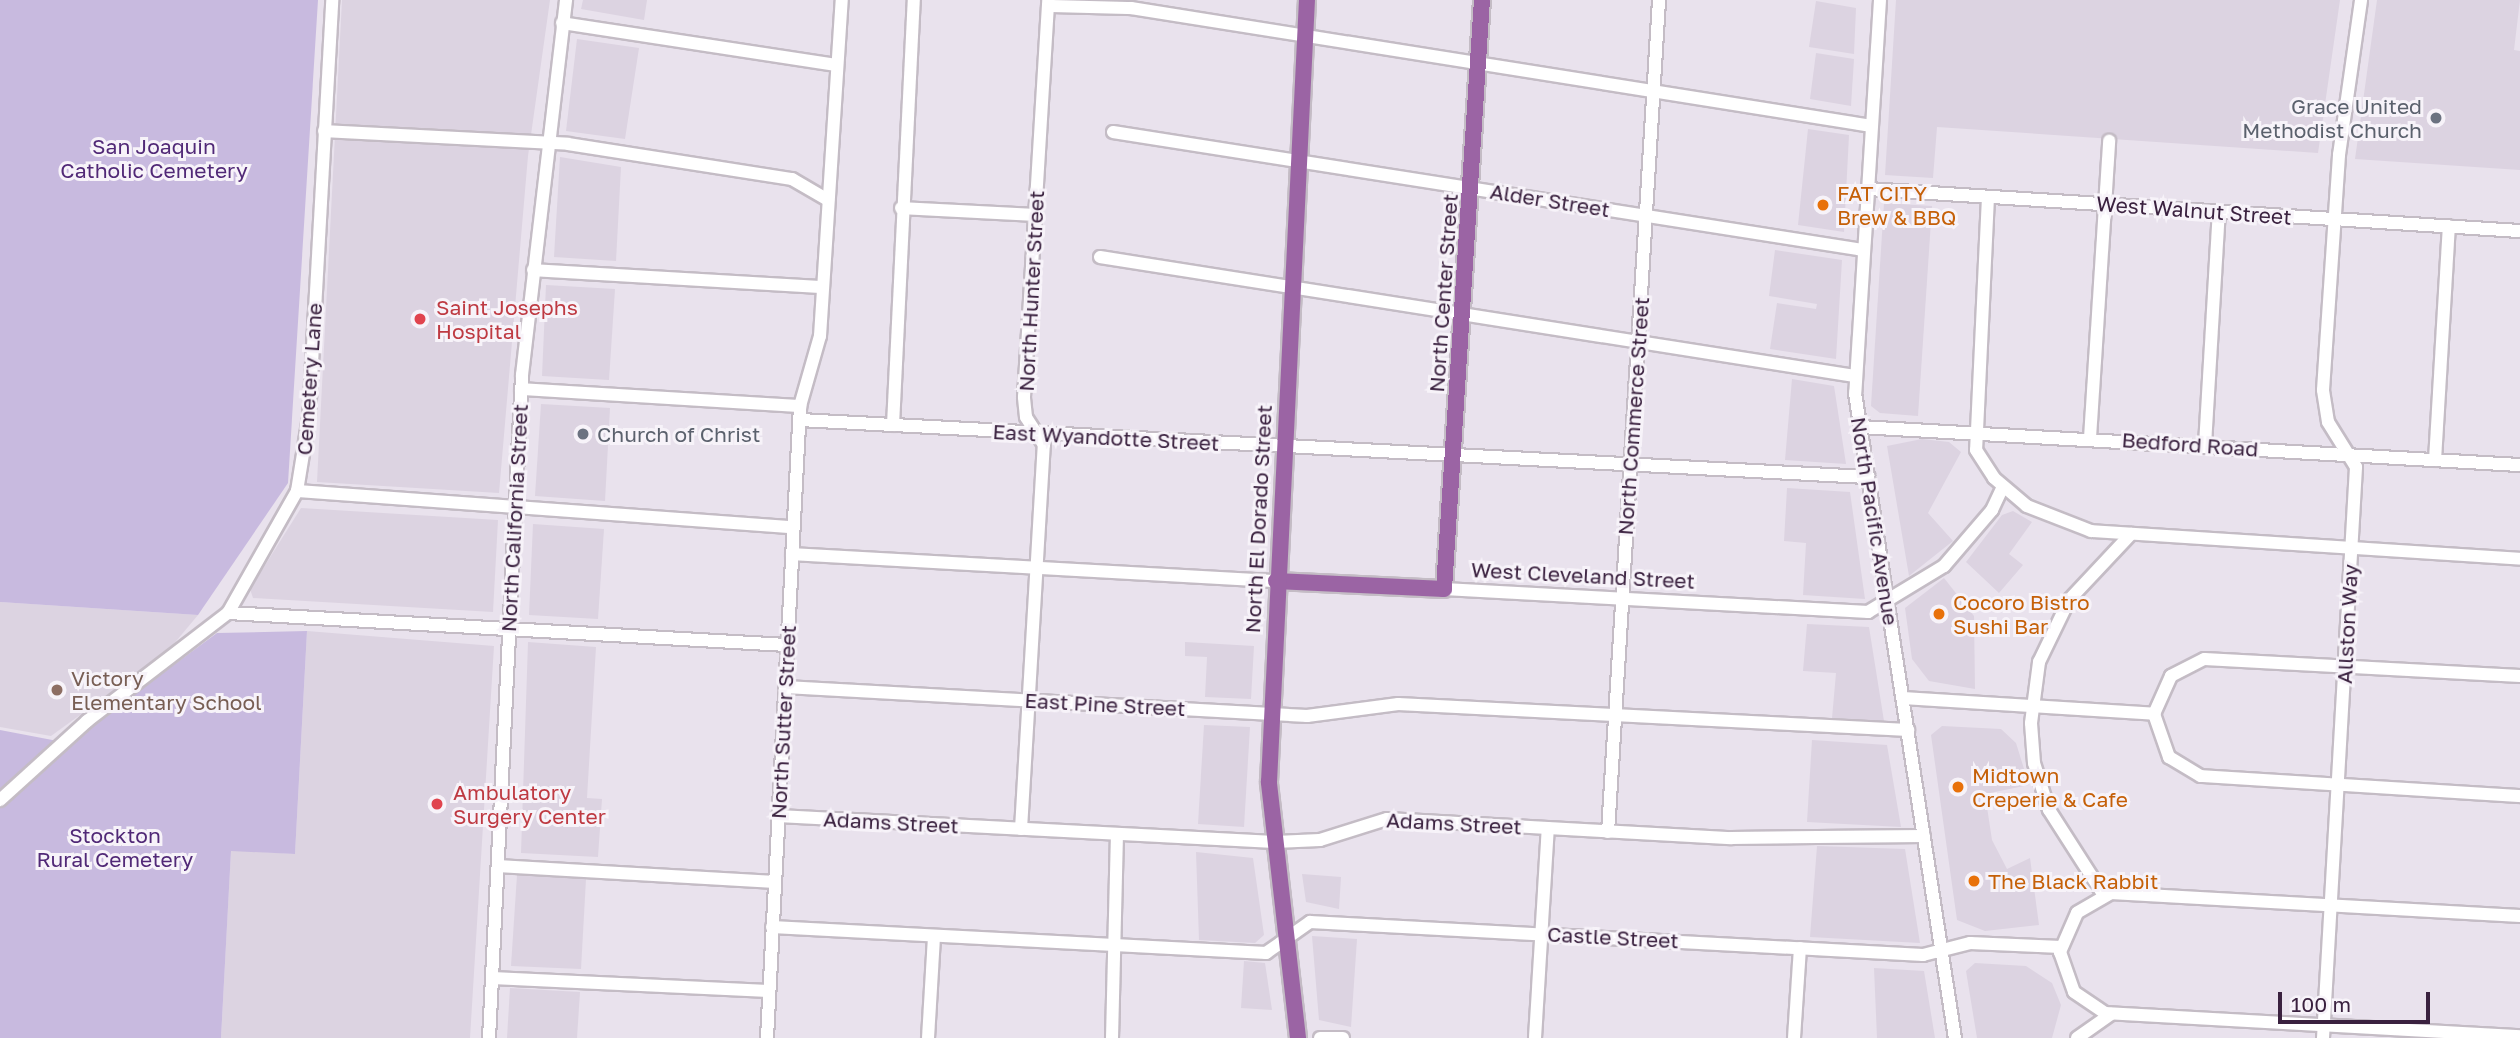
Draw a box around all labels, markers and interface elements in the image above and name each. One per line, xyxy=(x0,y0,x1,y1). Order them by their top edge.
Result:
place label: Grace United Methodist Church xyxy=(2242,93,2422,143)
marker: Grace United Methodist Church xyxy=(2428,110,2444,126)
park label: San Joaquin Catholic Cemetery xyxy=(60,133,248,183)
street label: Alder Street xyxy=(1488,178,1612,222)
place label: FAT CITY Brew & BBQ xyxy=(1837,180,1956,230)
street label: North Hunter Street xyxy=(1013,190,1049,392)
street label: West Walnut Street xyxy=(2096,191,2292,229)
street label: North Center Street xyxy=(1423,193,1463,393)
marker: FAT CITY Brew & BBQ xyxy=(1815,197,1831,213)
place label: Saint Josephs Hospital xyxy=(436,294,578,344)
street label: North Commerce Street xyxy=(1612,296,1654,536)
street label: Cemetery Lane xyxy=(291,302,327,456)
marker: Saint Josephs Hospital xyxy=(410,309,430,329)
street label: North California Street xyxy=(495,403,533,633)
street label: North El Dorado Street xyxy=(1239,404,1277,634)
street label: North Pacific Avenue xyxy=(1846,415,1904,627)
street label: East Wyandotte Street xyxy=(992,418,1220,456)
place label: Church of Christ xyxy=(597,421,760,447)
marker: Church of Christ xyxy=(575,426,591,442)
street label: Bedford Road xyxy=(2121,427,2259,461)
street label: West Cleveland Street xyxy=(1470,557,1696,593)
street label: Allston Way xyxy=(2331,563,2363,685)
place label: Cocoro Bistro Sushi Bar xyxy=(1953,589,2090,639)
marker: Cocoro Bistro Sushi Bar xyxy=(1931,606,1947,622)
street label: North Sutter Street xyxy=(765,624,801,820)
place label: Victory Elementary School xyxy=(71,665,262,715)
marker: Victory Elementary School xyxy=(49,682,65,698)
street label: East Pine Street xyxy=(1024,687,1186,721)
place label: Midtown Creperie & Cafe xyxy=(1972,762,2128,812)
place label: Ambulatory Surgery Center xyxy=(453,779,606,829)
marker: Midtown Creperie & Cafe xyxy=(1950,779,1966,795)
marker: Ambulatory Surgery Center xyxy=(427,794,447,814)
street label: Adams Street xyxy=(823,806,959,838)
street label: Adams Street xyxy=(1386,807,1522,839)
park label: Stockton Rural Cemetery xyxy=(37,822,193,872)
place label: The Black Rabbit xyxy=(1988,868,2158,894)
marker: The Black Rabbit xyxy=(1966,873,1982,889)
street label: Castle Street xyxy=(1547,921,1679,953)
scale bar xyxy=(2282,978,2434,1022)
text: 100 m xyxy=(2291,991,2351,1017)

